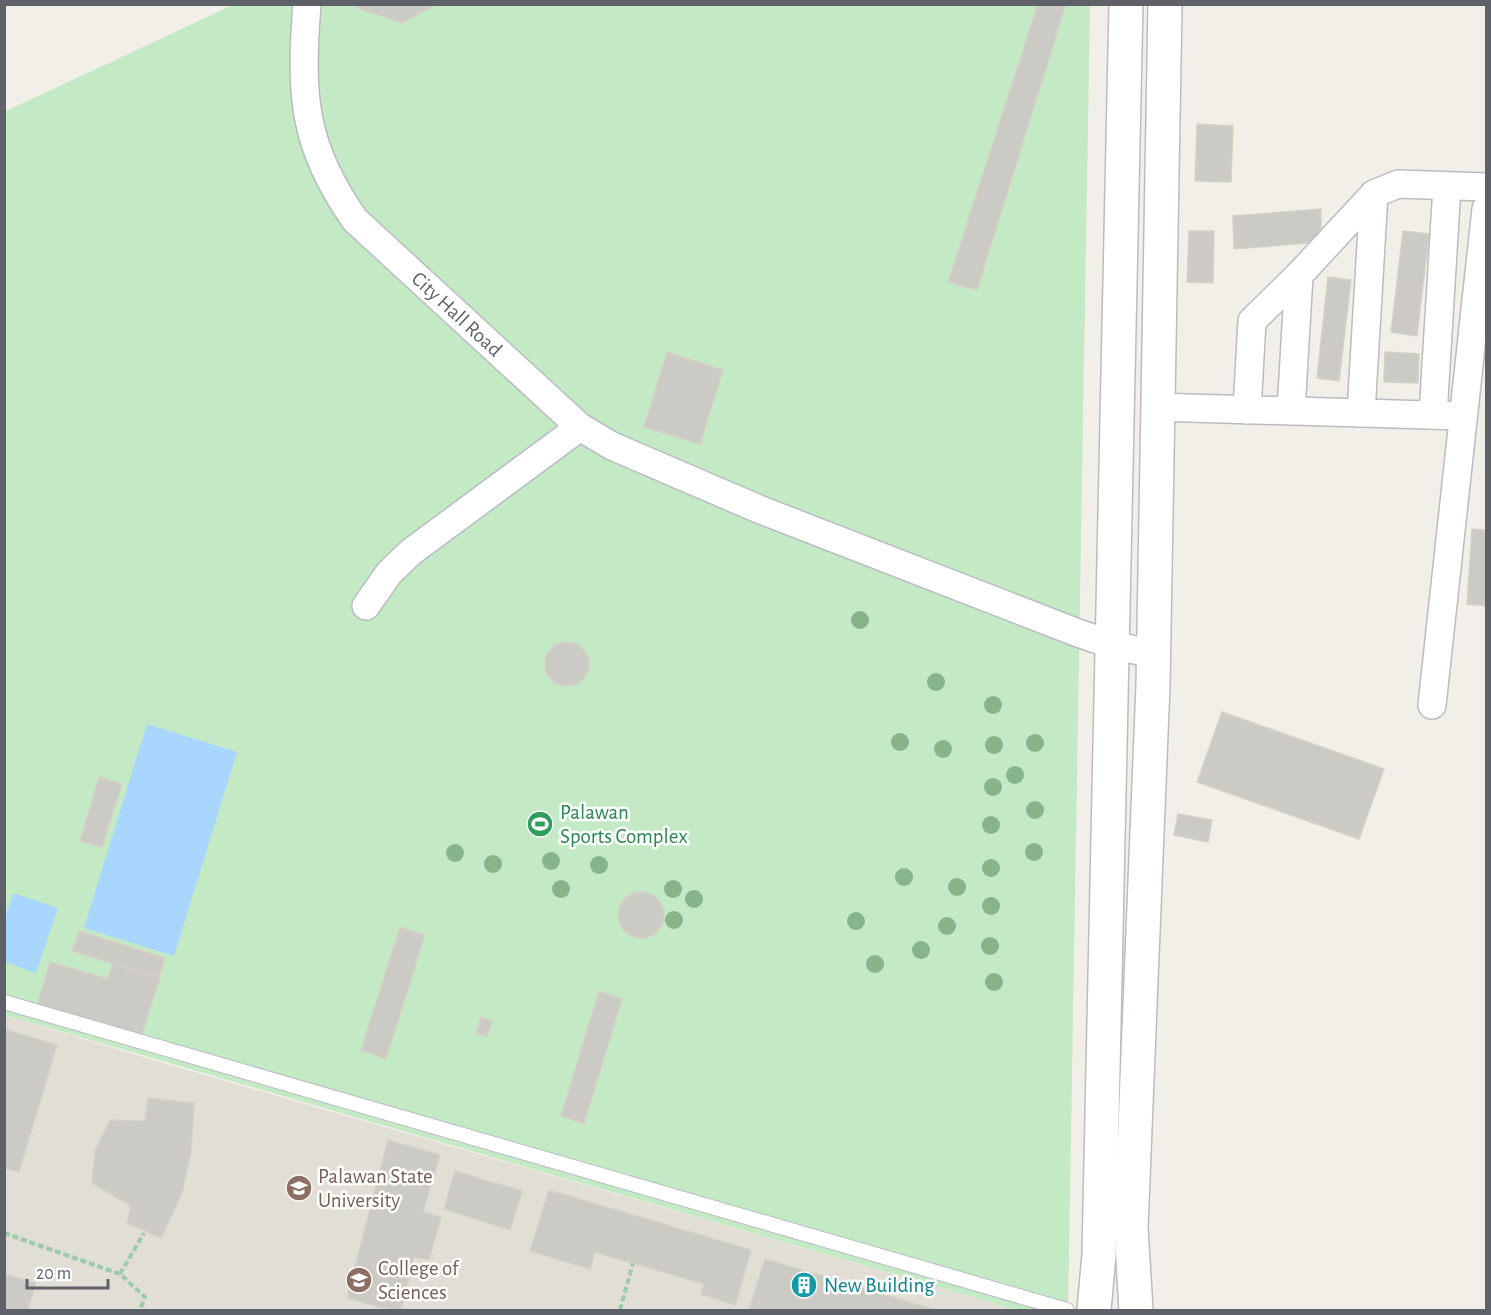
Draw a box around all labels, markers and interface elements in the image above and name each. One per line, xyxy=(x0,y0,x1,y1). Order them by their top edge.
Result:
street label: City Hall Road xyxy=(408,267,506,360)
place label: Palawan Sports Complex xyxy=(560,802,688,847)
sports icon: Palawan Sports Complex xyxy=(525,809,555,839)
place label: Palawan State University xyxy=(318,1166,433,1211)
school or university icon: Palawan State University xyxy=(284,1173,314,1203)
scale bar xyxy=(27,1252,108,1290)
place label: College of Sciences xyxy=(378,1258,460,1303)
text: 20 m xyxy=(36,1265,71,1283)
school or university icon: College of Sciences xyxy=(344,1265,374,1295)
building icon: New Building xyxy=(789,1270,819,1300)
place label: New Building xyxy=(824,1275,935,1296)

